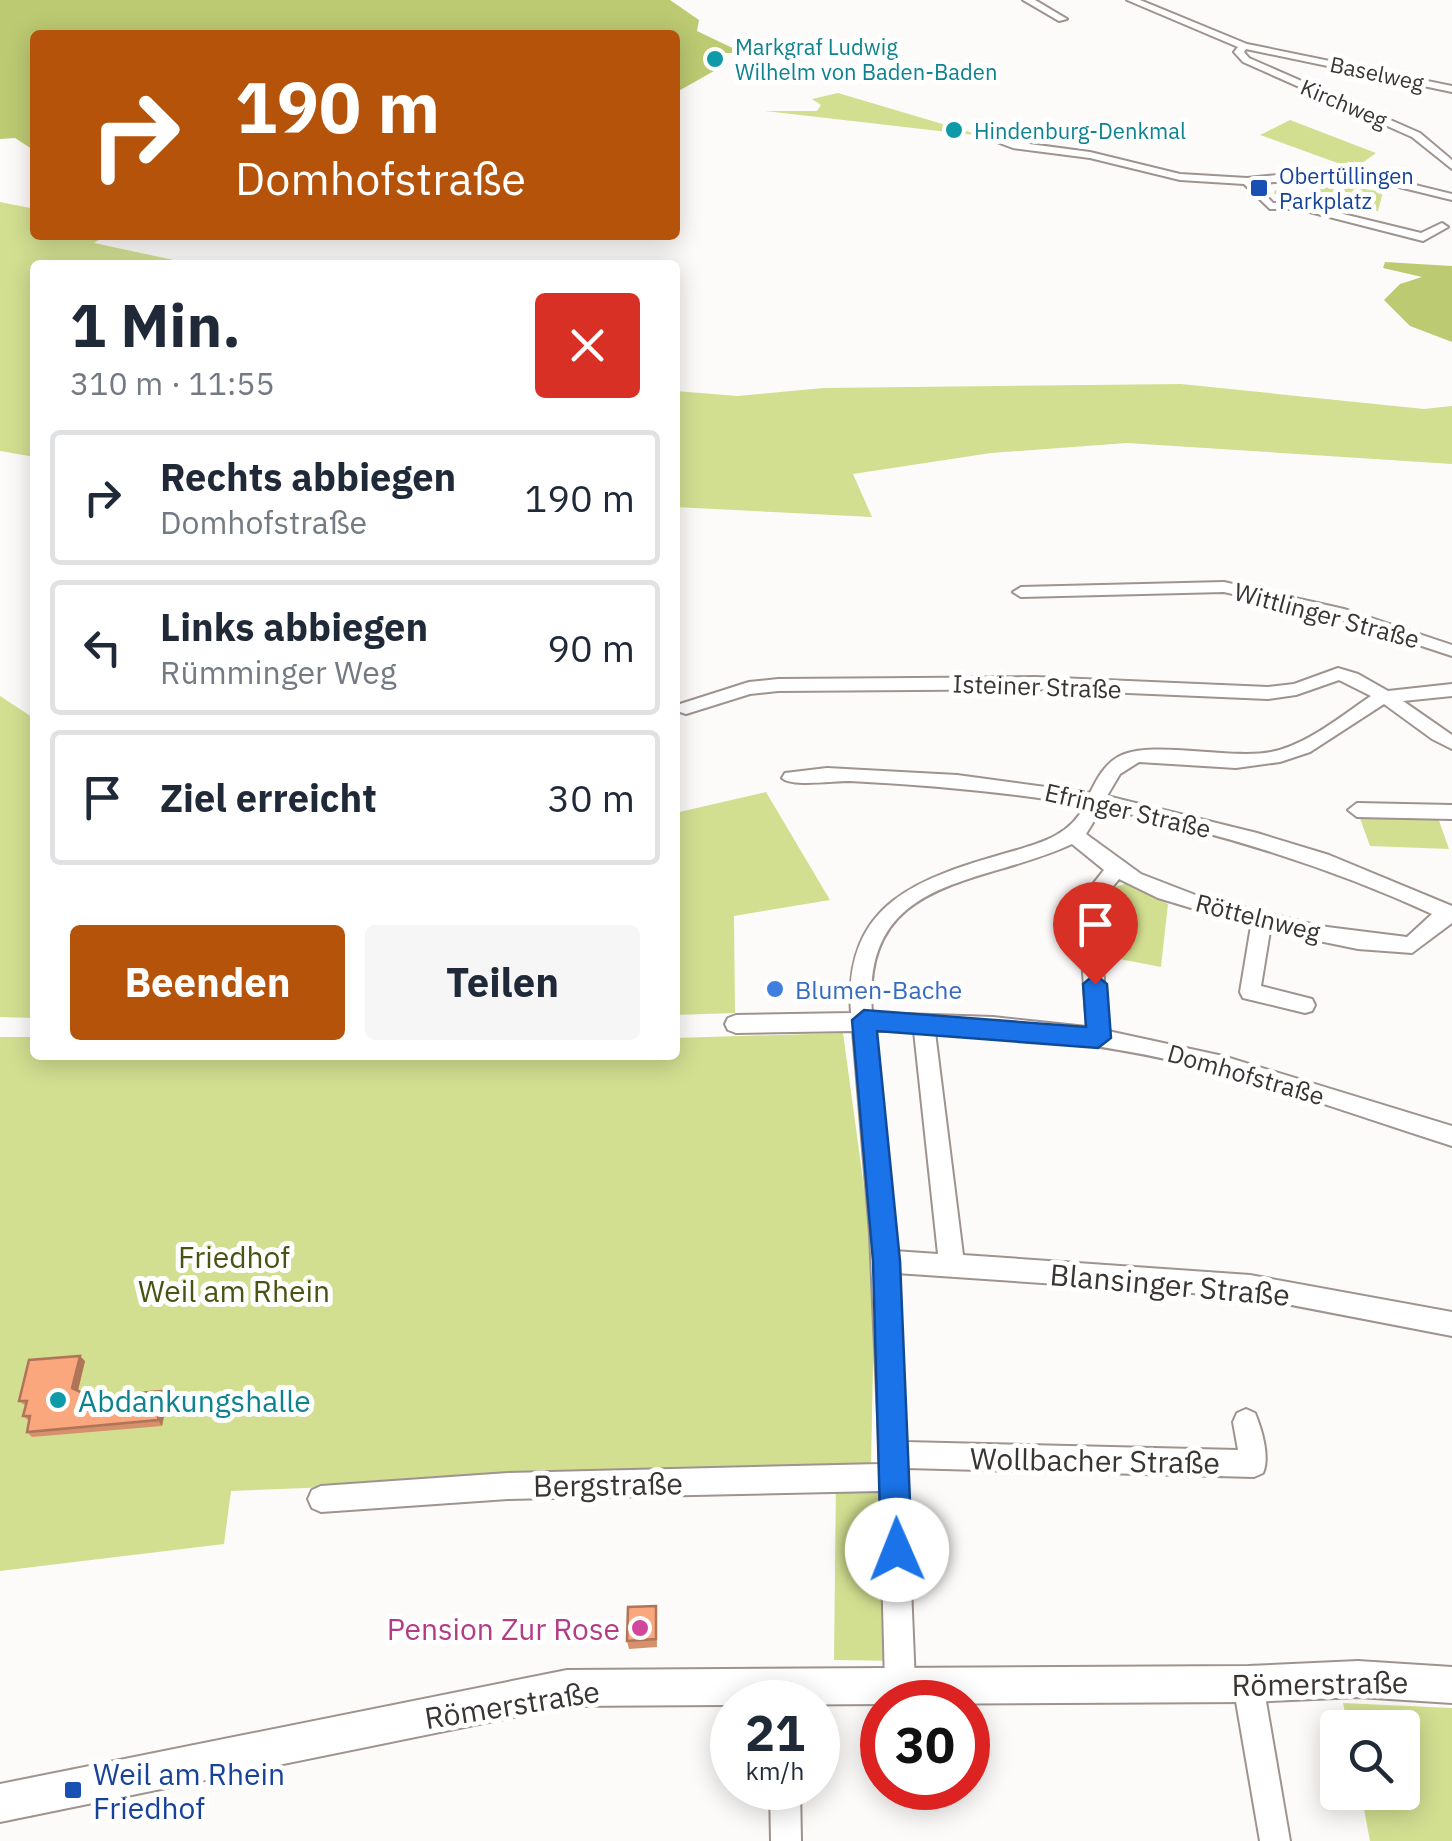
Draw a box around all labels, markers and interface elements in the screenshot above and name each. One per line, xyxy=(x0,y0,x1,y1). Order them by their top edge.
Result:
place label: Markgraf Ludwig Wilhelm von Baden-Baden xyxy=(735,32,997,86)
marker: Markgraf Ludwig Wilhelm von Baden-Baden xyxy=(704,48,726,70)
street label: Baselweg xyxy=(1327,49,1427,97)
text: 190 m xyxy=(235,61,440,152)
icon: right xyxy=(70,70,200,200)
street label: Kirchweg xyxy=(1296,72,1392,134)
place label: Hindenburg-Denkmal xyxy=(974,116,1186,145)
marker: Hindenburg-Denkmal xyxy=(943,119,965,141)
text: Domhofstraße xyxy=(235,149,526,207)
place label: Obertüllingen Parkplatz xyxy=(1279,161,1414,215)
marker: Obertüllingen Parkplatz xyxy=(1248,177,1270,199)
text: 1 Min. xyxy=(70,285,241,364)
button: close xyxy=(535,293,640,398)
text: 310 m · 11:55 xyxy=(70,362,275,404)
text: Rechts abbiegen xyxy=(160,452,456,501)
icon: right xyxy=(75,470,130,525)
text: 190 m xyxy=(524,473,635,522)
text: Domhofstraße xyxy=(160,501,367,543)
street label: Wittlinger Straße xyxy=(1231,574,1423,656)
text: Links abbiegen xyxy=(160,602,428,651)
icon: left xyxy=(75,620,130,675)
text: 90 m xyxy=(547,623,635,672)
text: Rümminger Weg xyxy=(160,651,397,693)
street label: Isteiner Straße xyxy=(952,667,1122,705)
icon: arrive xyxy=(75,770,130,825)
text: Ziel erreicht xyxy=(160,773,377,822)
text: 30 m xyxy=(547,773,635,822)
street label: Efringer Straße xyxy=(1042,775,1214,845)
pin xyxy=(1053,882,1138,985)
street label: Röttelnweg xyxy=(1192,886,1324,948)
icon: arrive xyxy=(1068,897,1123,952)
button: Beenden xyxy=(70,925,345,1040)
button: Teilen xyxy=(365,925,640,1040)
place label: Blumen-Bache xyxy=(795,973,962,1006)
marker: Blumen-Bache xyxy=(764,978,786,1000)
street label: Domhofstraße xyxy=(1164,1036,1328,1112)
park label: Friedhof Weil am Rhein xyxy=(138,1237,330,1310)
street label: Blansinger Straße xyxy=(1048,1254,1292,1314)
place label: Abdankungshalle xyxy=(78,1381,311,1420)
marker: Abdankungshalle xyxy=(47,1389,69,1411)
street label: Wollbacher Straße xyxy=(970,1438,1220,1482)
street label: Bergstraße xyxy=(533,1463,683,1505)
position arrow xyxy=(845,1498,949,1602)
place label: Pension Zur Rose xyxy=(387,1609,620,1648)
marker: Pension Zur Rose xyxy=(629,1617,651,1639)
street label: Römerstraße xyxy=(1231,1662,1409,1704)
street label: Römerstraße xyxy=(422,1671,602,1737)
speed limit sign: 30 xyxy=(860,1680,990,1810)
text: 21 xyxy=(745,1700,805,1765)
map controls xyxy=(1320,1710,1420,1810)
button: search xyxy=(1320,1710,1420,1810)
place label: Weil am Rhein Friedhof xyxy=(93,1754,285,1827)
text: km/h xyxy=(746,1754,804,1787)
marker: Weil am Rhein Friedhof xyxy=(62,1779,84,1801)

